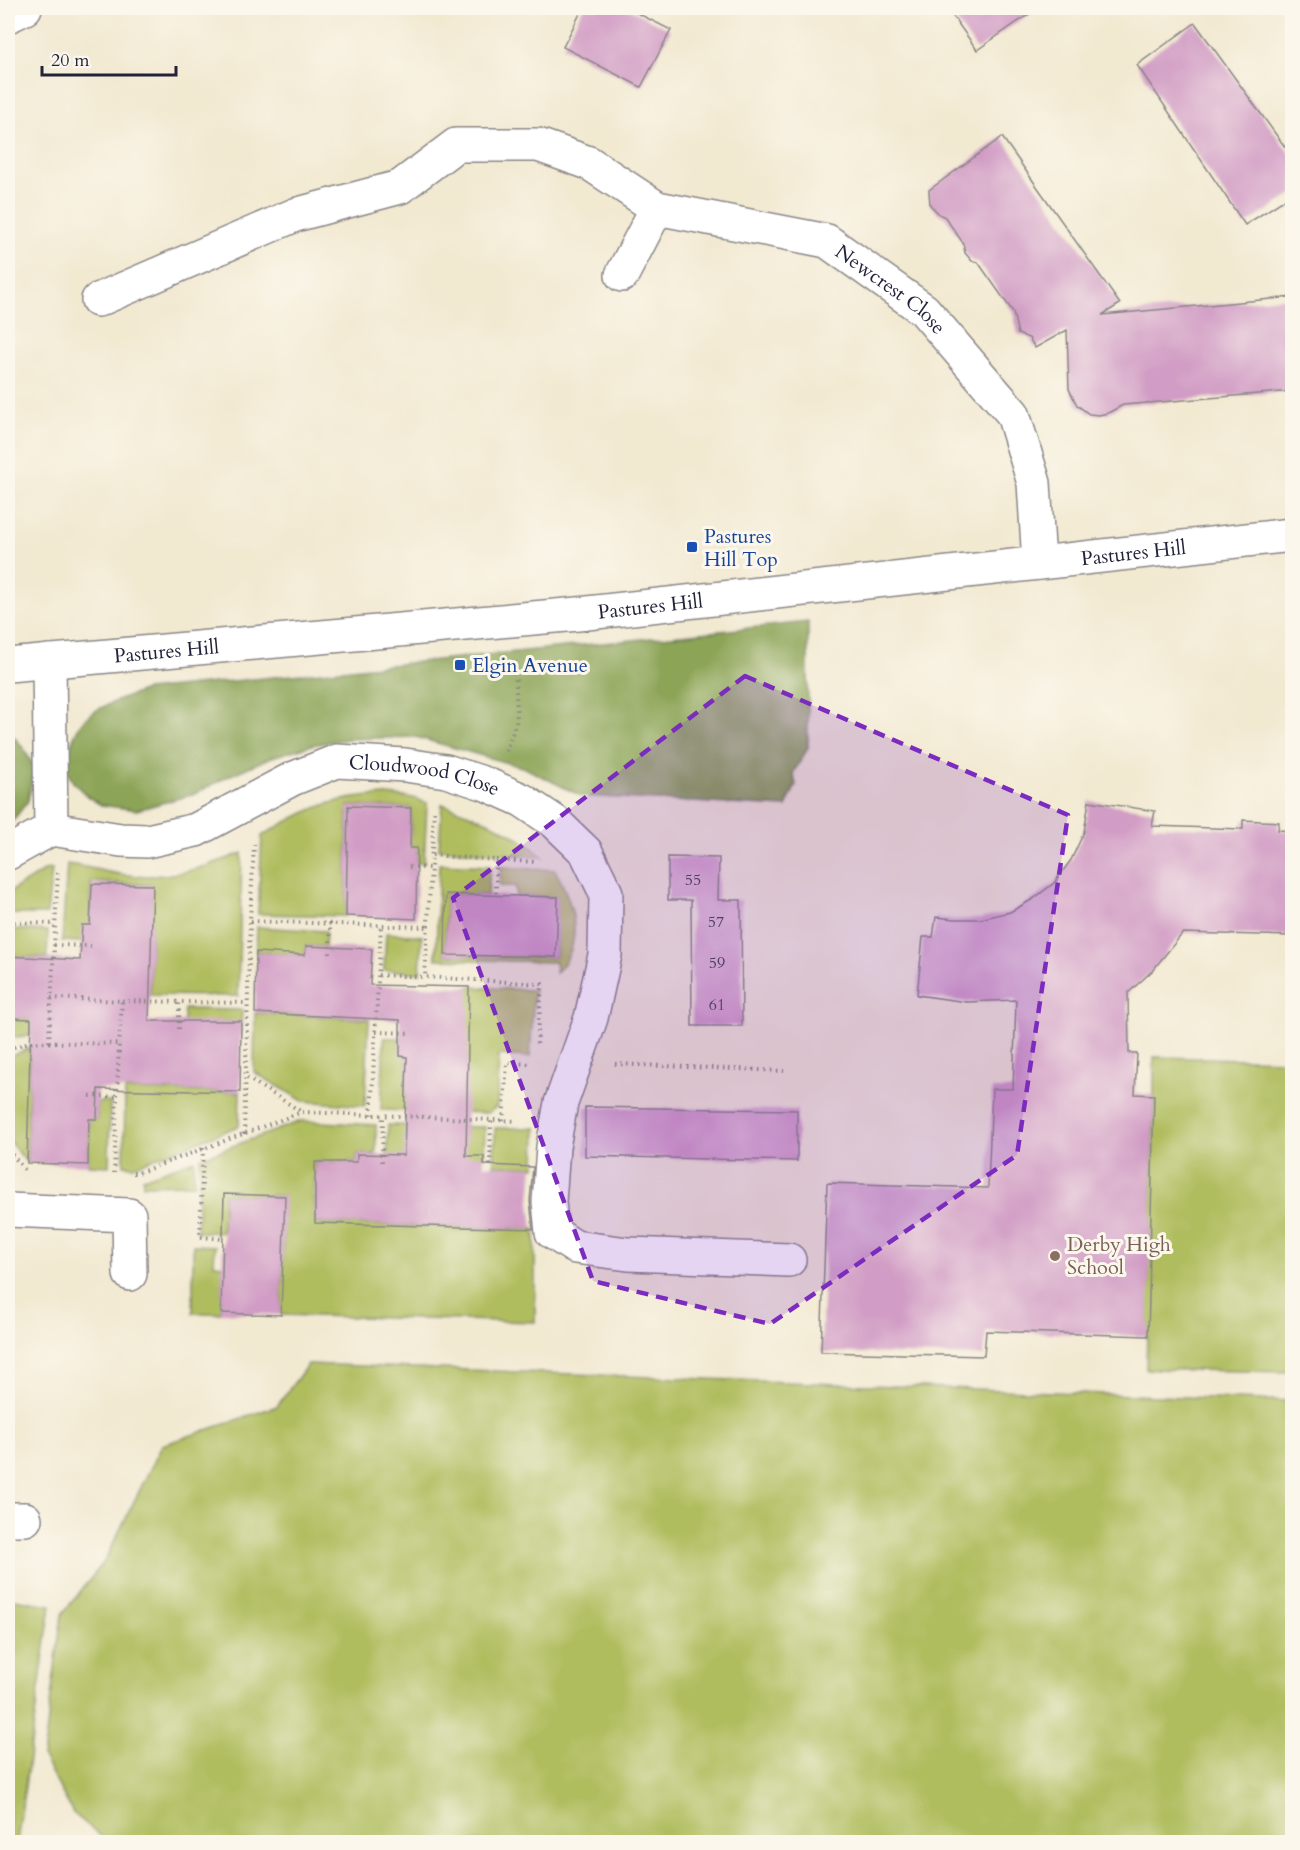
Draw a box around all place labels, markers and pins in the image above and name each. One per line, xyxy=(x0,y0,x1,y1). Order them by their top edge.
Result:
place label: Pastures Hill Top xyxy=(704,523,778,573)
marker: Pastures Hill Top xyxy=(685,540,699,554)
place label: Elgin Avenue xyxy=(472,652,588,679)
marker: Elgin Avenue xyxy=(453,658,467,672)
place label: Derby High School xyxy=(1067,1231,1171,1281)
marker: Derby High School xyxy=(1048,1249,1062,1263)

